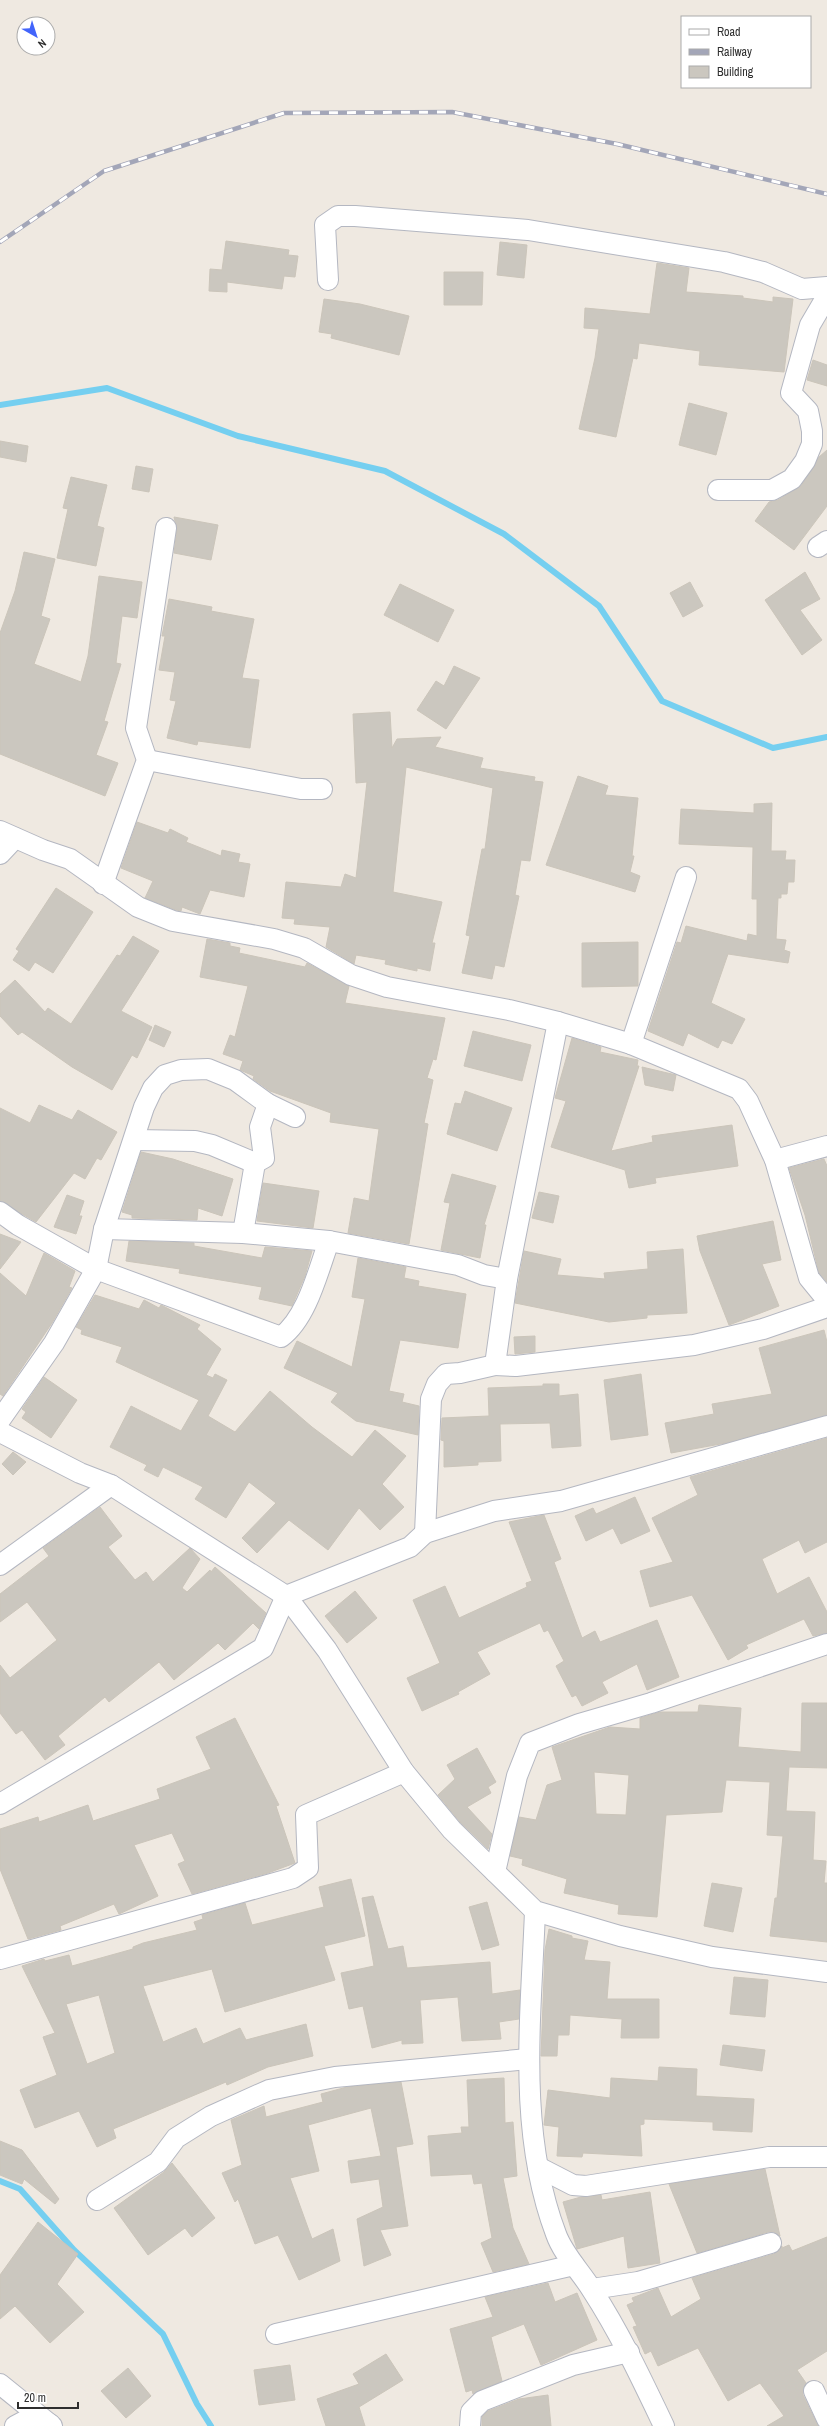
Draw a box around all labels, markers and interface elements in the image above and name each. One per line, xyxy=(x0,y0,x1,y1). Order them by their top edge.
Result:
north arrow xyxy=(16,16,56,56)
legend xyxy=(681,16,811,88)
text: Road xyxy=(717,24,741,40)
text: N xyxy=(35,36,49,51)
text: Railway xyxy=(717,44,752,60)
text: Building xyxy=(717,64,754,80)
scale bar xyxy=(18,2384,78,2410)
text: 20 m xyxy=(24,2390,46,2406)

